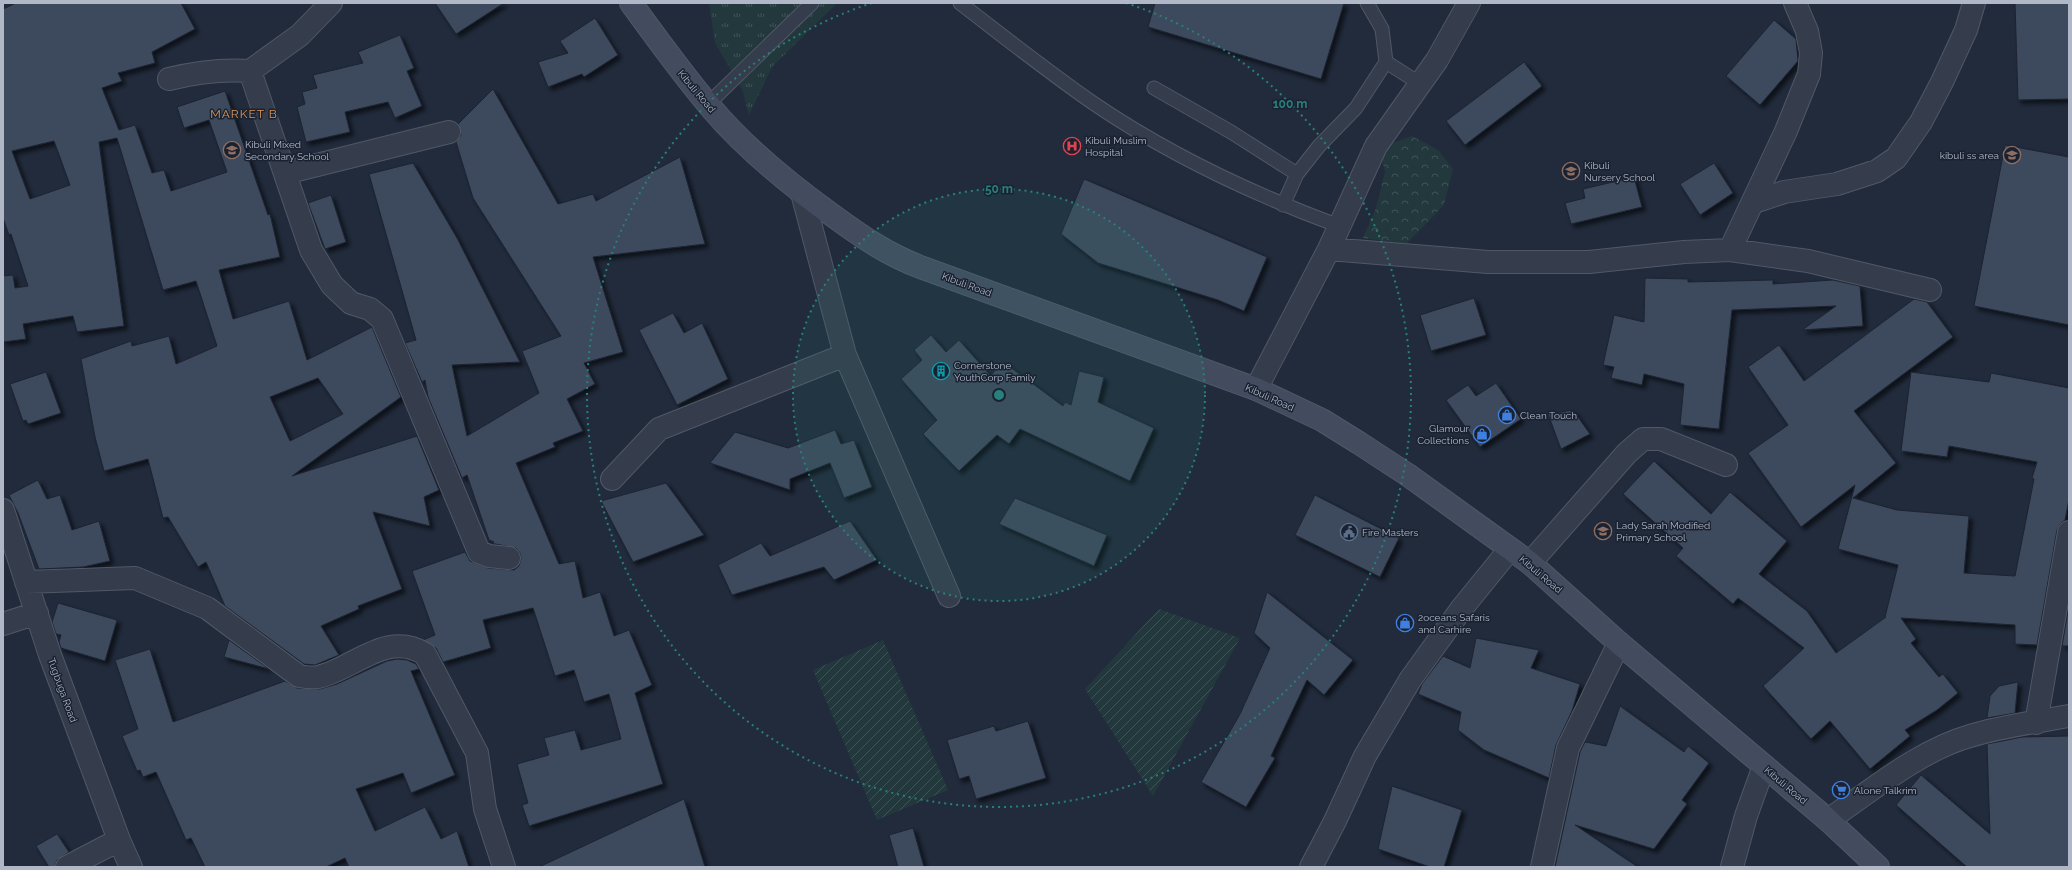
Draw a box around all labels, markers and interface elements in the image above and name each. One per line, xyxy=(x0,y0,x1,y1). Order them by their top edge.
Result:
street label: Kibuli Road xyxy=(676,68,718,115)
text: 100 m xyxy=(1273,97,1307,111)
district label: MARKET B xyxy=(210,107,278,121)
place label: Kibuli Muslim Hospital xyxy=(1085,135,1147,158)
hospital icon: Kibuli Muslim Hospital xyxy=(1062,136,1082,156)
place label: Kibuli Mixed Secondary School xyxy=(245,139,329,162)
school or university icon: Kibuli Mixed Secondary School xyxy=(222,140,242,160)
school or university icon: kibuli ss area xyxy=(2002,145,2022,165)
place label: kibuli ss area xyxy=(1940,150,1999,161)
place label: Kibuli Nursery School xyxy=(1584,160,1655,183)
school or university icon: Kibuli Nursery School xyxy=(1561,161,1581,181)
text: 50 m xyxy=(985,182,1013,196)
street label: Kibuli Road xyxy=(940,270,993,299)
place label: Cornerstone YouthCorp Family xyxy=(954,360,1036,383)
building icon: Cornerstone YouthCorp Family xyxy=(931,361,951,381)
street label: Kibuli Road xyxy=(1244,382,1296,413)
centre of rings xyxy=(992,388,1006,402)
shop icon: Clean Touch xyxy=(1497,405,1517,425)
place label: Clean Touch xyxy=(1520,410,1577,421)
place label: Glamour Collections xyxy=(1417,423,1469,446)
shop icon: Glamour Collections xyxy=(1472,424,1492,444)
place label: Lady Sarah Modified Primary School xyxy=(1616,520,1710,543)
school or university icon: Lady Sarah Modified Primary School xyxy=(1593,521,1613,541)
public building icon: Fire Masters xyxy=(1339,522,1359,542)
place label: Fire Masters xyxy=(1362,527,1418,538)
street label: Kibuli Road xyxy=(1517,553,1564,595)
place label: 2oceans Safaris and Carhire xyxy=(1418,612,1490,635)
shop icon: 2oceans Safaris and Carhire xyxy=(1395,613,1415,633)
street label: Tugbuga Road xyxy=(46,656,79,724)
street label: Kibuli Road xyxy=(1762,764,1809,806)
supermarket icon: Alone Talkrim xyxy=(1831,780,1851,800)
place label: Alone Talkrim xyxy=(1854,785,1917,796)

